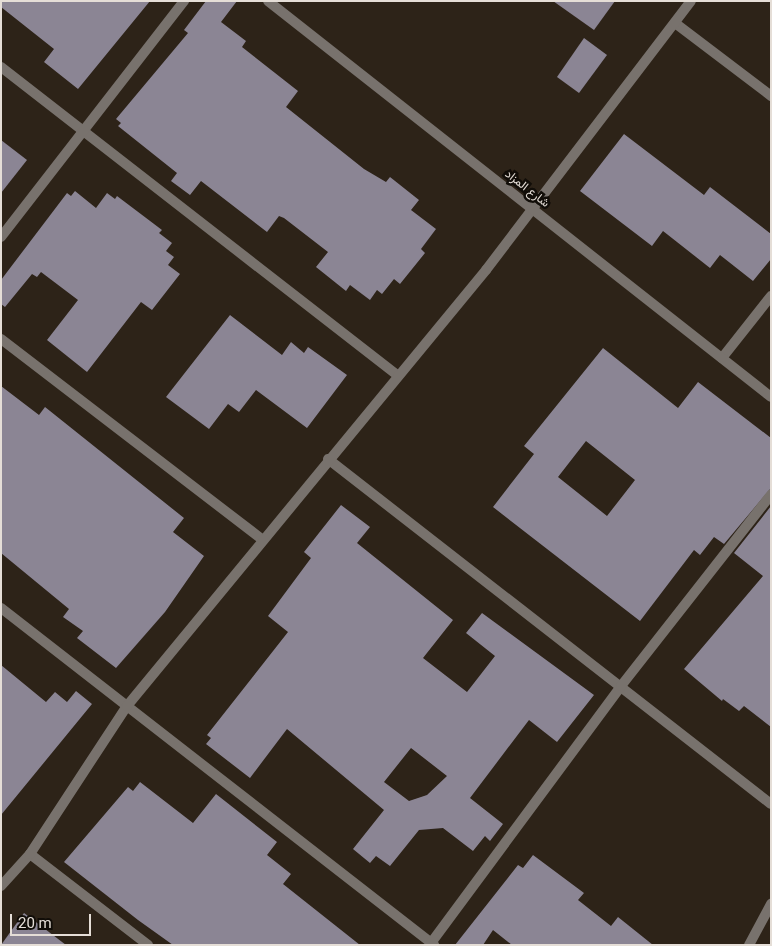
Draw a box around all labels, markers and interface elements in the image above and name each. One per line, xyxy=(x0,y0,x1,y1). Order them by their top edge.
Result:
street label: شارع المزاد xyxy=(502,167,552,211)
scale bar xyxy=(12,904,94,936)
text: 20 m xyxy=(18,914,52,932)

